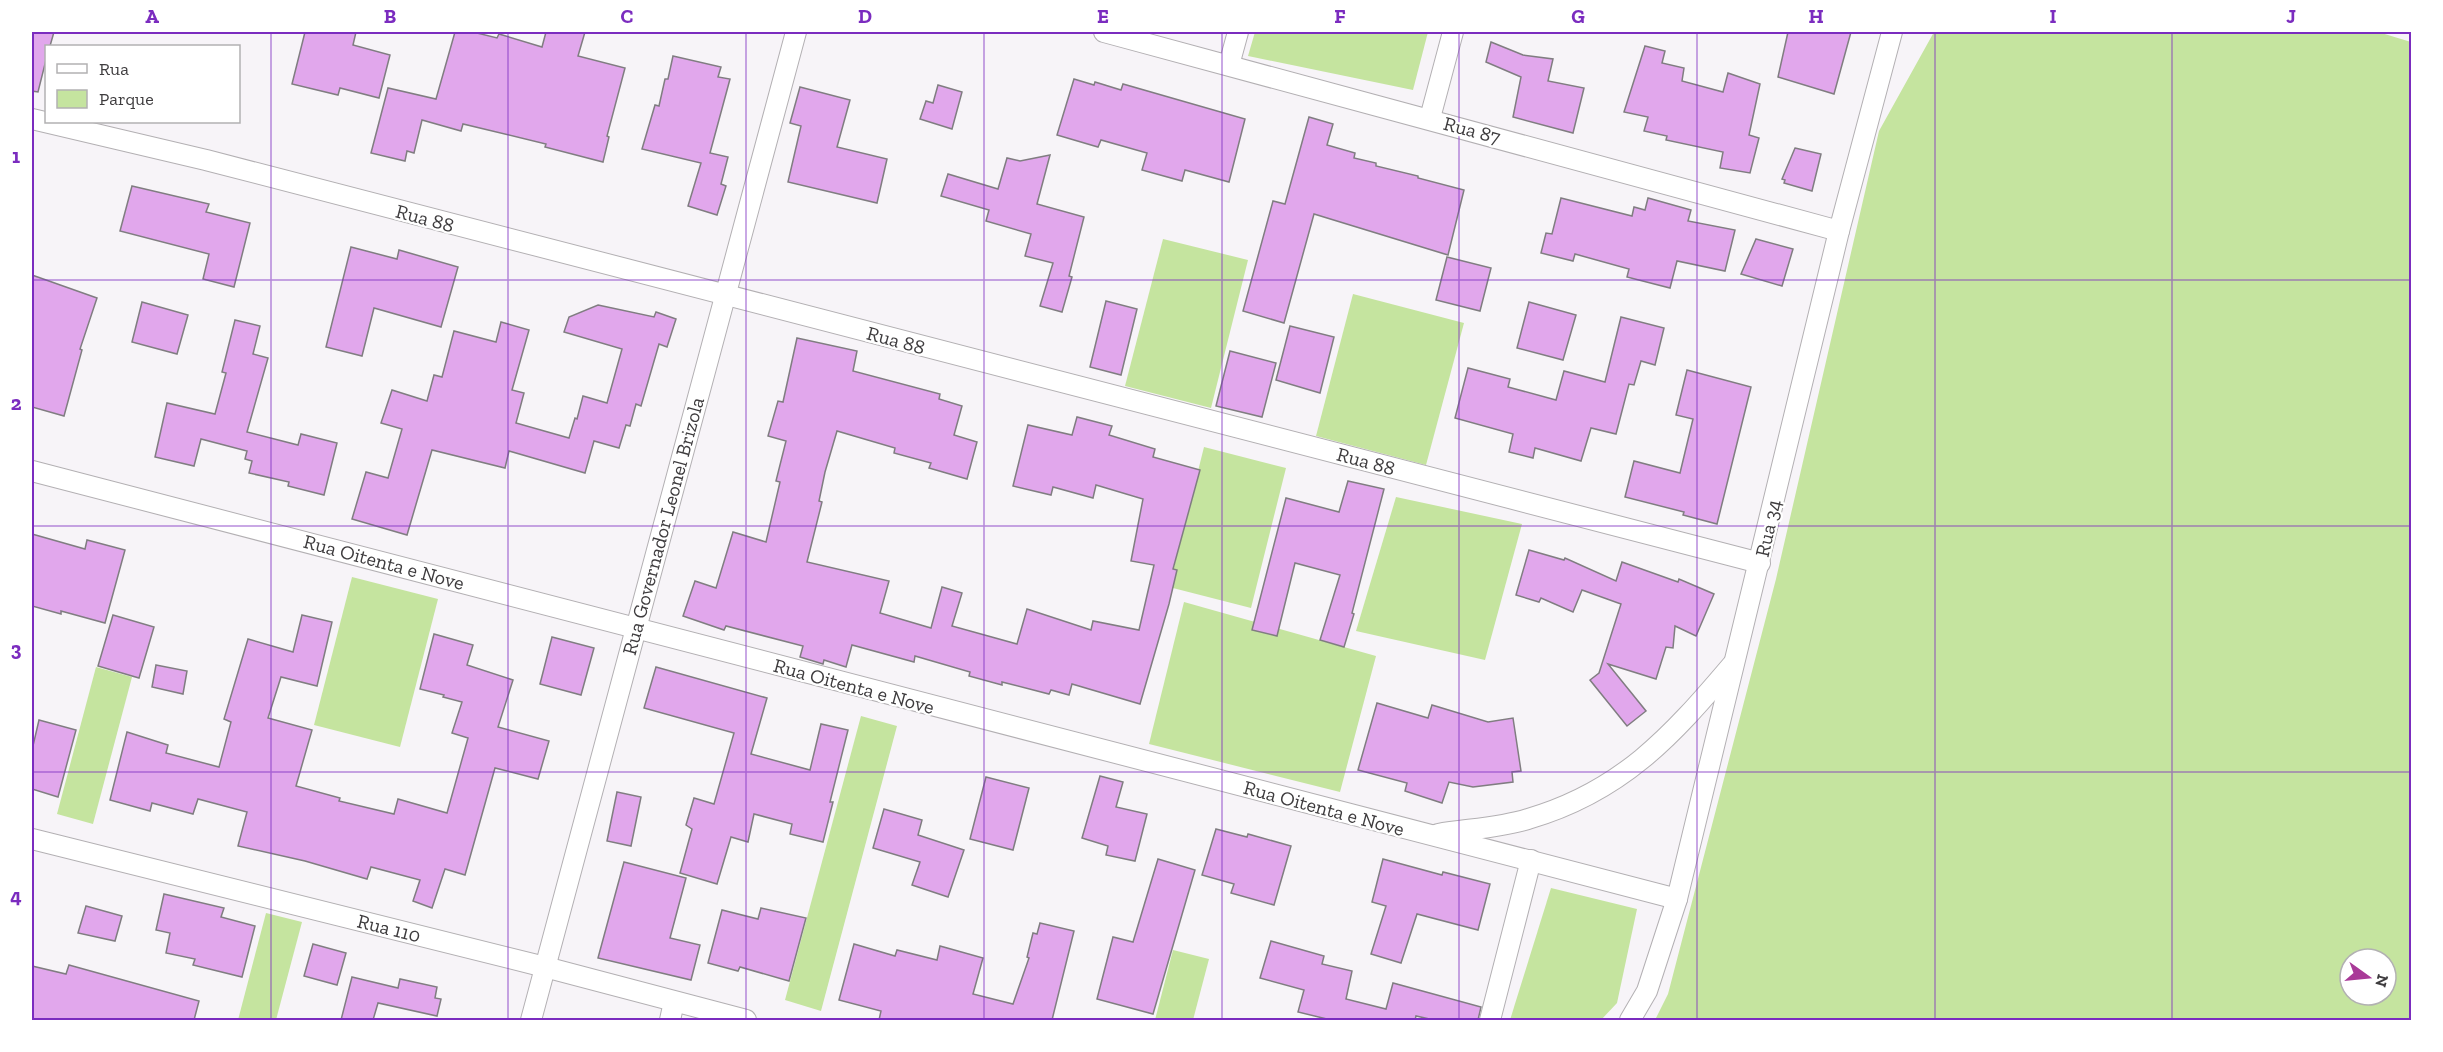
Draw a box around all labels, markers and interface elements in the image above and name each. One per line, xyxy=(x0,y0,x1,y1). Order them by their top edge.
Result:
text: A xyxy=(145,4,159,28)
text: B xyxy=(384,4,396,28)
text: C xyxy=(621,4,634,28)
text: D xyxy=(858,4,872,28)
text: E xyxy=(1097,4,1109,28)
text: F xyxy=(1334,4,1346,28)
text: G xyxy=(1571,4,1585,28)
text: H xyxy=(1808,4,1824,28)
text: I xyxy=(2049,4,2057,28)
text: J xyxy=(2286,4,2296,28)
legend xyxy=(45,45,240,123)
text: Rua xyxy=(99,58,129,80)
text: Parque xyxy=(99,88,154,110)
street label: Rua 87 xyxy=(1441,111,1504,149)
text: 1 xyxy=(12,144,20,168)
street label: Rua 88 xyxy=(393,199,457,237)
street label: Rua 88 xyxy=(864,321,928,359)
text: 2 xyxy=(11,391,22,415)
street label: Rua Governador Leonel Brizola xyxy=(617,394,709,658)
street label: Rua 88 xyxy=(1334,442,1398,480)
street label: Rua 34 xyxy=(1750,497,1786,559)
street label: Rua Oitenta e Nove xyxy=(301,529,467,595)
text: 3 xyxy=(11,637,22,661)
street label: Rua Oitenta e Nove xyxy=(771,653,937,719)
street label: Rua Oitenta e Nove xyxy=(1241,775,1407,841)
text: 4 xyxy=(10,884,22,908)
street label: Rua 110 xyxy=(355,909,423,947)
north arrow xyxy=(2338,947,2398,1007)
text: N xyxy=(2371,972,2393,989)

